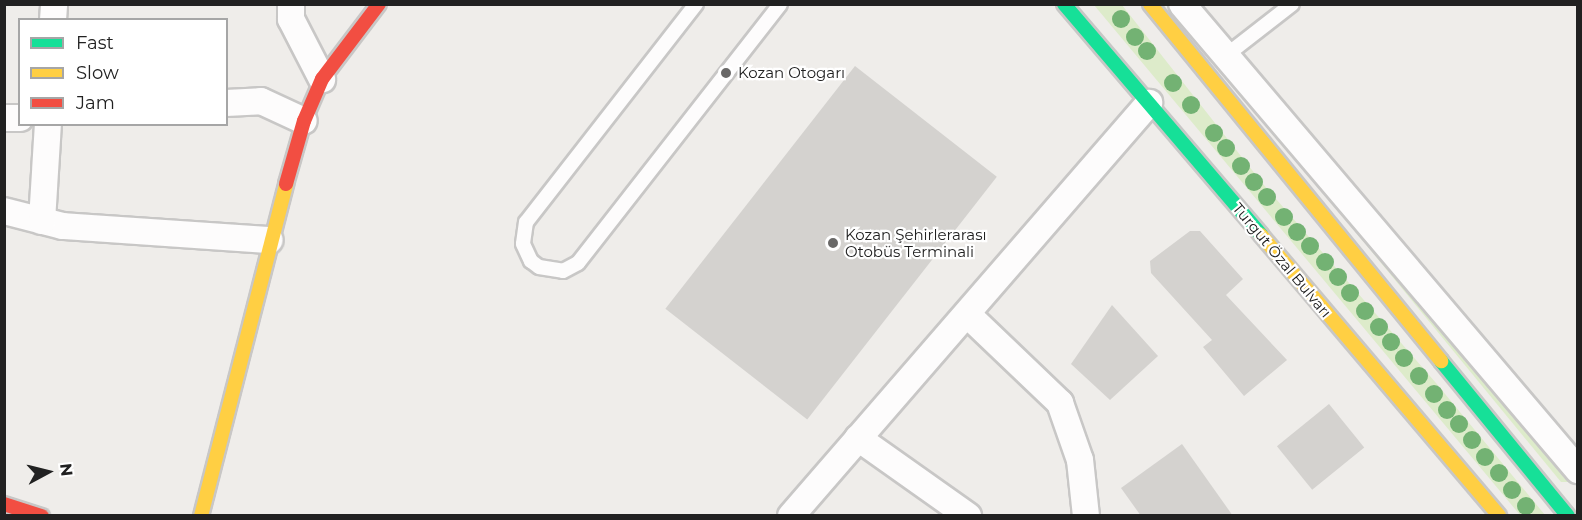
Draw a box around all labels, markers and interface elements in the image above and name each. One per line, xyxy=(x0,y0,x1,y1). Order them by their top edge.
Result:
legend xyxy=(18,18,228,126)
text: Fast xyxy=(76,32,114,54)
text: Slow xyxy=(76,62,119,84)
place label: Kozan Otogarı xyxy=(738,64,845,82)
marker: Kozan Otogarı xyxy=(719,66,733,80)
text: Jam xyxy=(76,92,115,114)
street label: Turgut Özal Bulvarı xyxy=(1229,199,1335,321)
place label: Kozan Şehirlerarası Otobüs Terminali xyxy=(845,225,986,260)
marker: Kozan Şehirlerarası Otobüs Terminali xyxy=(826,236,840,250)
north arrow xyxy=(18,442,78,502)
text: N xyxy=(56,462,77,477)

